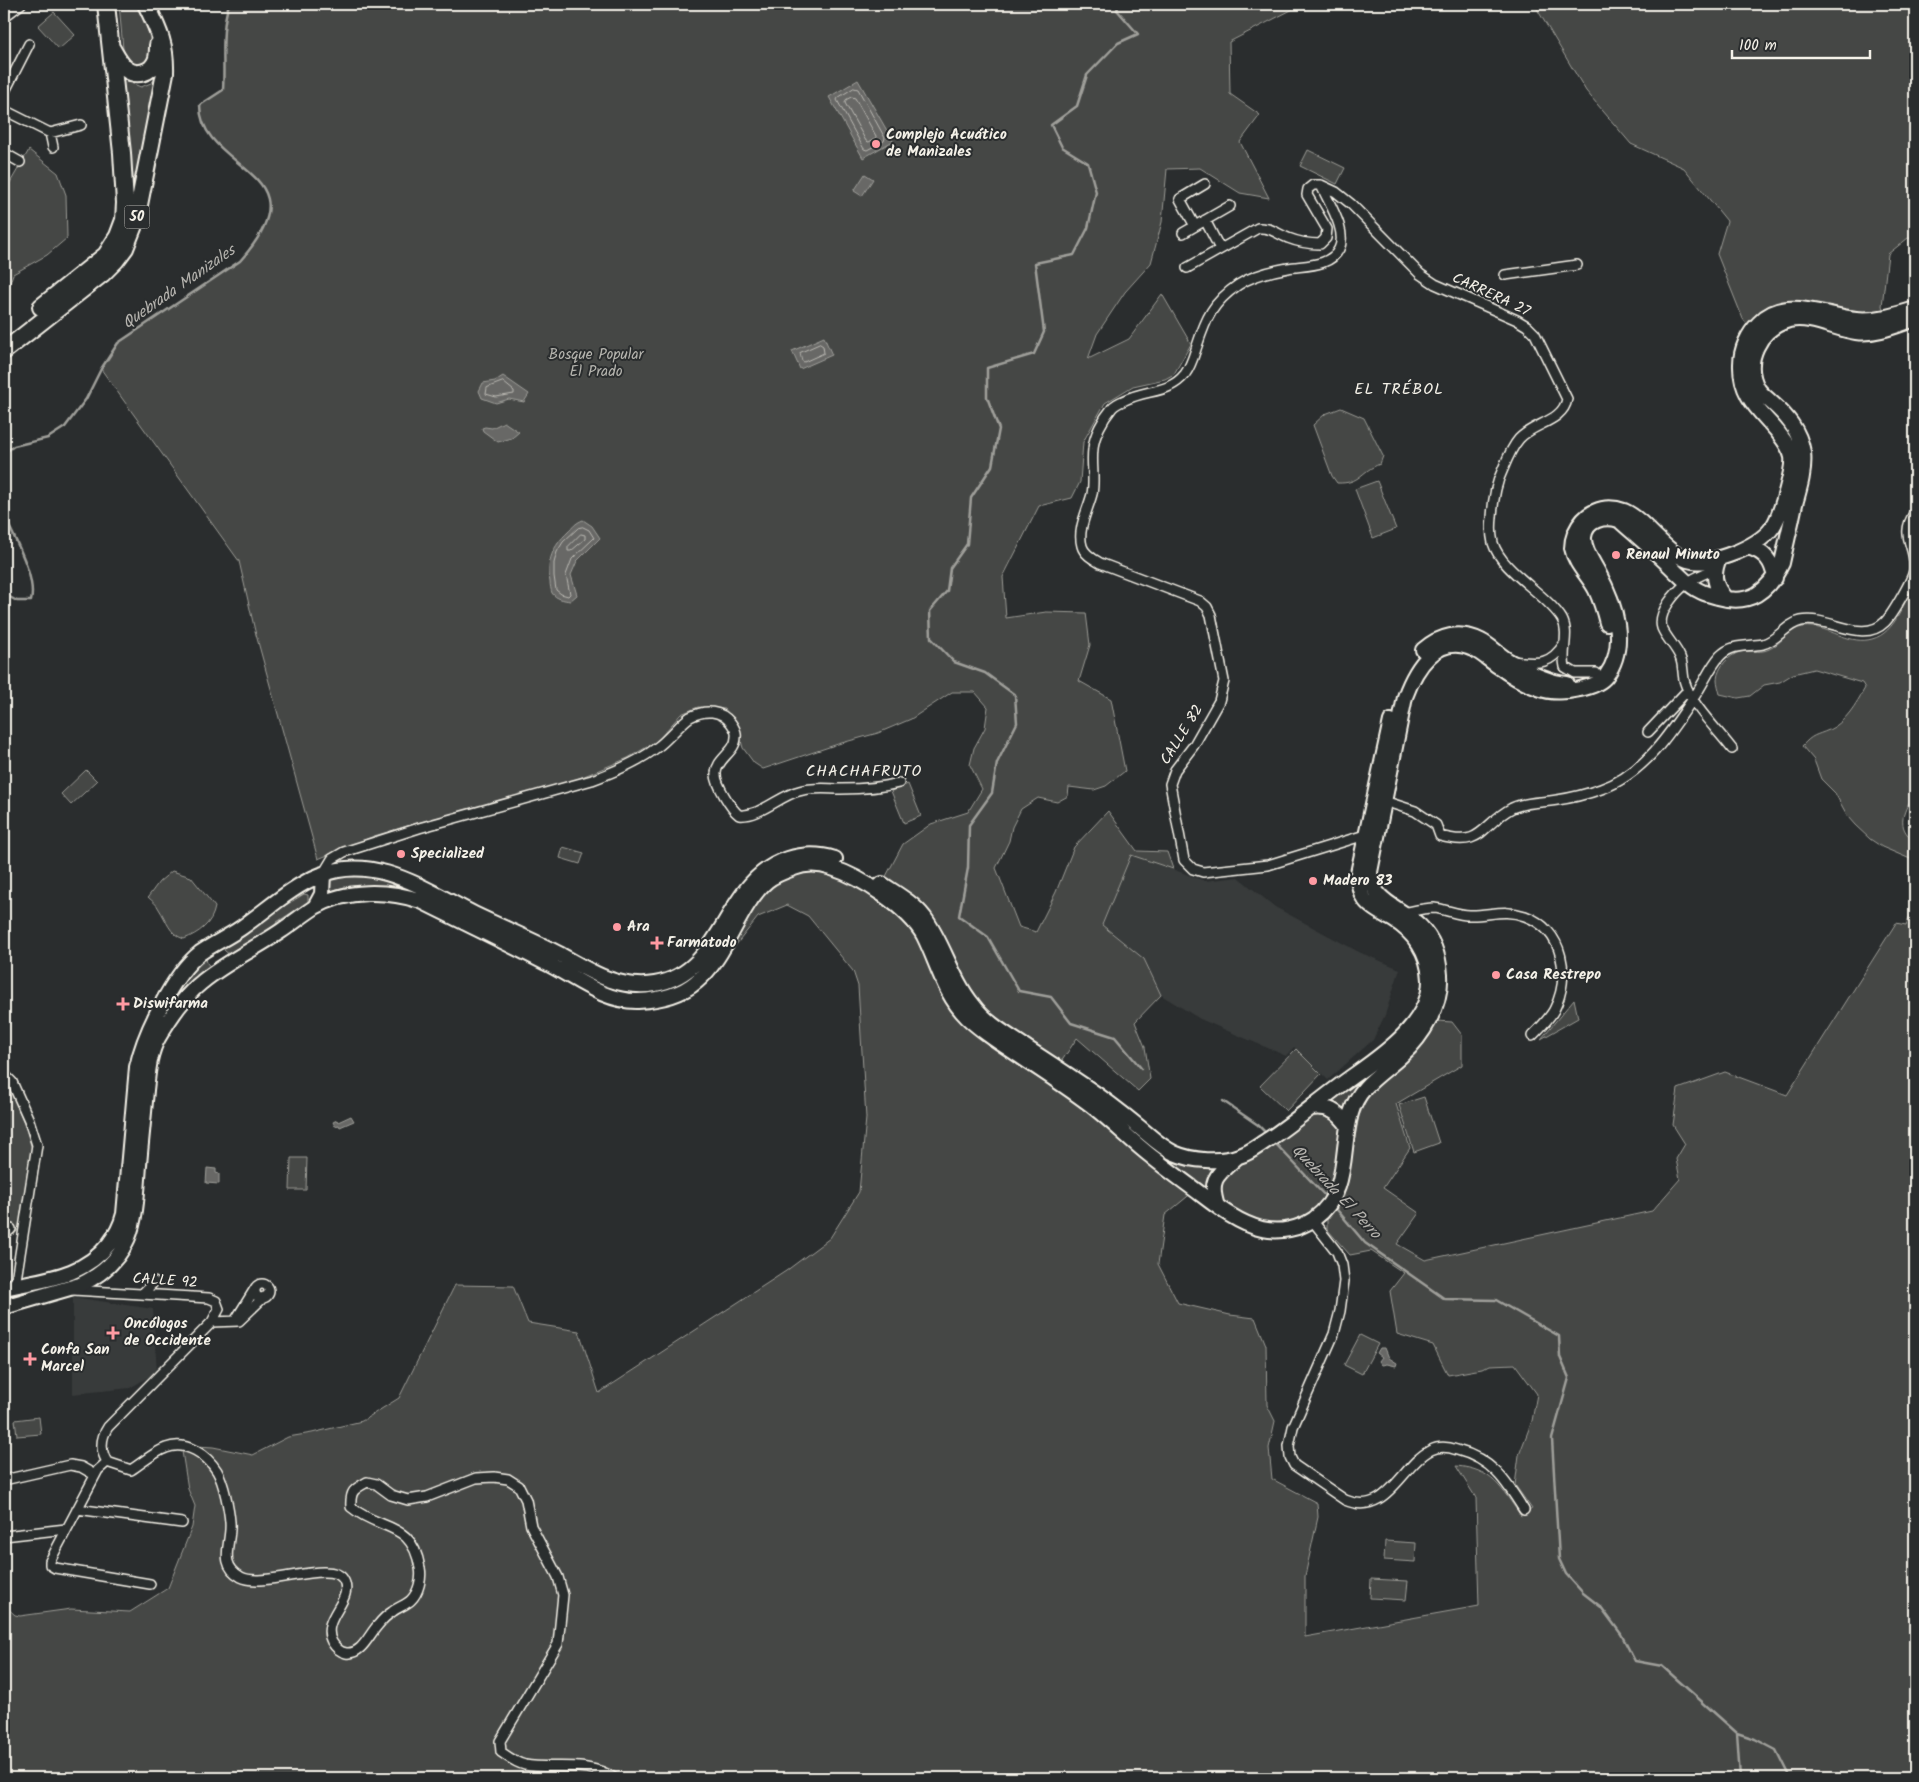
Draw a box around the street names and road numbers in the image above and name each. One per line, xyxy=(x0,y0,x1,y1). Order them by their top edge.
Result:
road number: 50 xyxy=(124,206,150,228)
street label: CARRERA 27 xyxy=(1448,266,1535,324)
street label: CALLE 82 xyxy=(1154,700,1210,770)
street label: CALLE 92 xyxy=(132,1267,198,1295)

